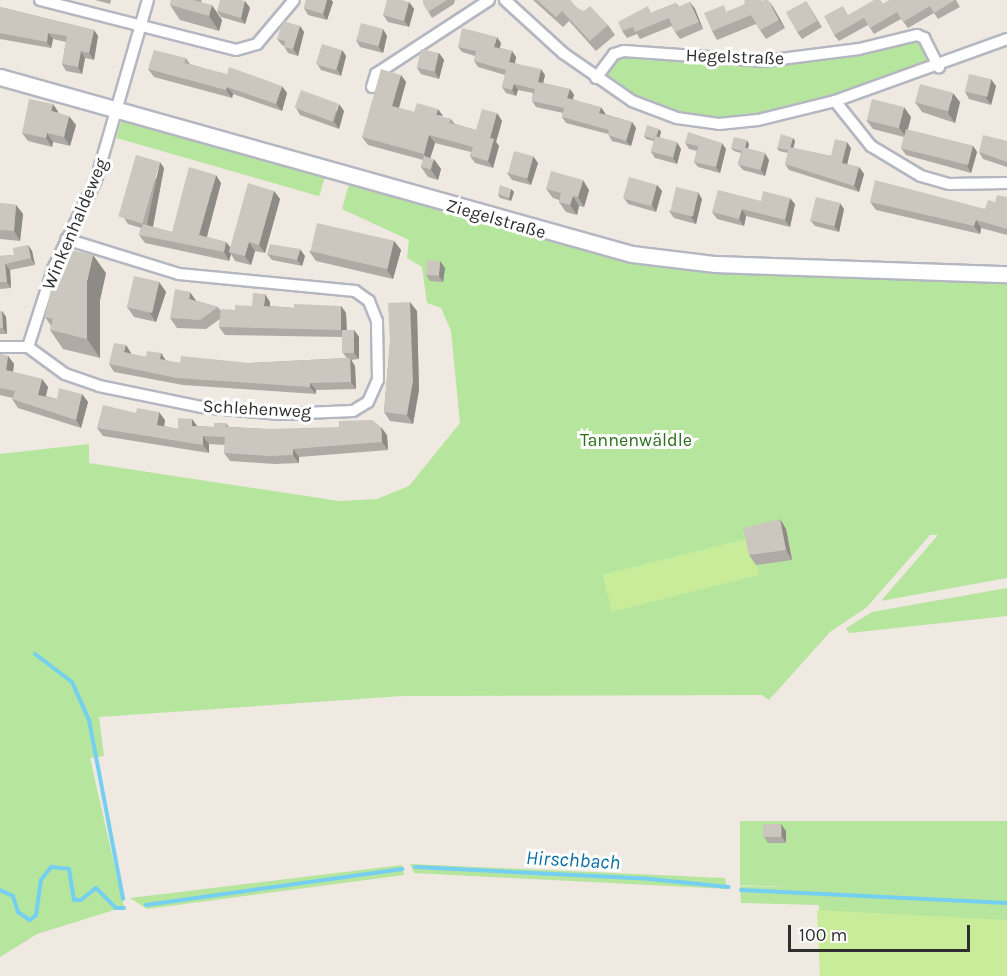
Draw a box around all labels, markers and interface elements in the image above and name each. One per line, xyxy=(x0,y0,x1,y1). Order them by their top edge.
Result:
street label: Hegelstraße xyxy=(685,44,785,70)
street label: Winkenhaldeweg xyxy=(38,155,112,293)
street label: Ziegelstraße xyxy=(444,194,548,244)
street label: Schlehenweg xyxy=(202,395,312,423)
park label: Tannenwäldle xyxy=(580,429,692,451)
water label: Hirschbach xyxy=(525,846,621,874)
scale bar xyxy=(791,913,972,951)
text: 100 m xyxy=(799,924,847,946)

